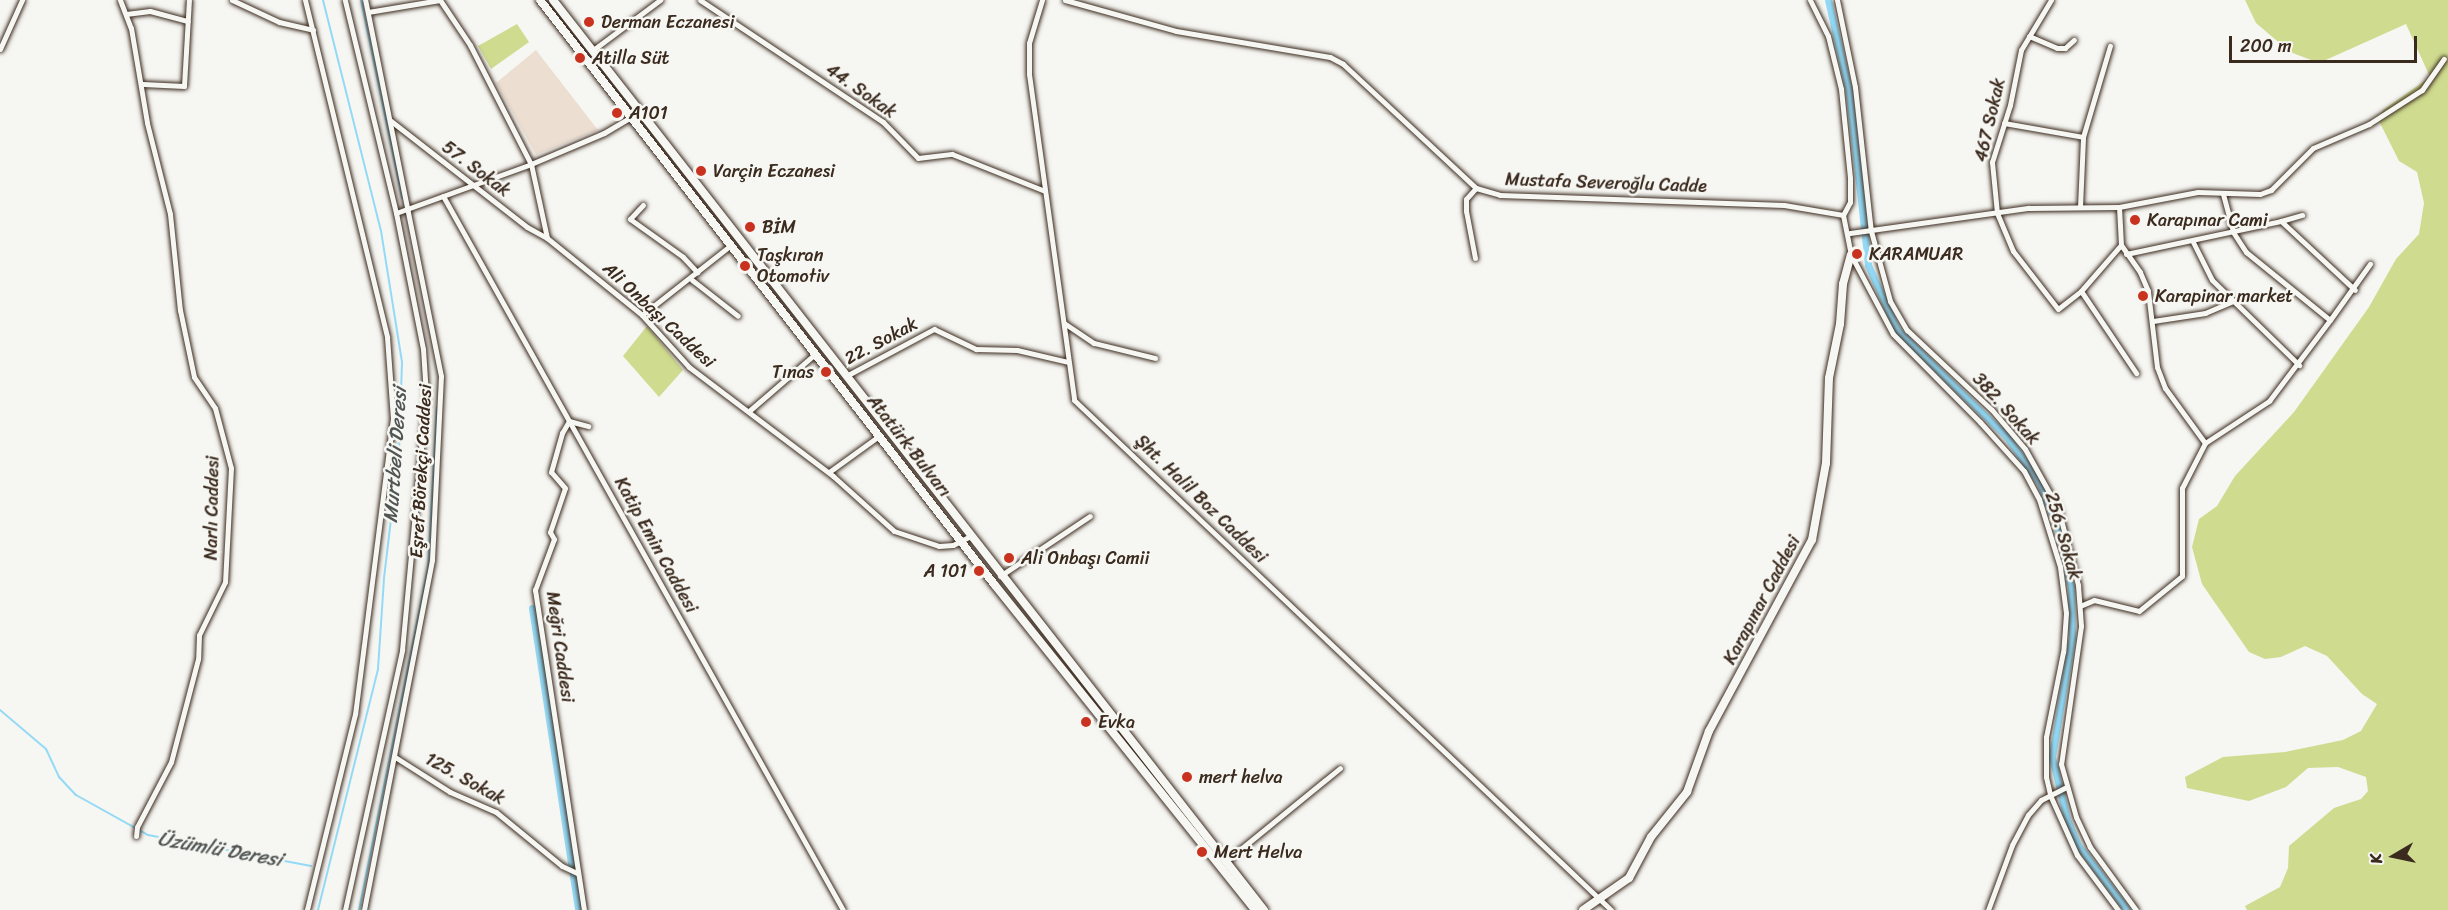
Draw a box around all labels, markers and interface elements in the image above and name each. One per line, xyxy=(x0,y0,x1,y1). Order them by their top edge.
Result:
place label: Derman Eczanesi xyxy=(601,11,735,33)
marker: Derman Eczanesi xyxy=(582,15,596,29)
scale bar xyxy=(2232,24,2420,62)
text: 200 m xyxy=(2240,30,2292,62)
place label: Atilla Süt xyxy=(592,47,669,69)
marker: Atilla Süt xyxy=(573,51,587,65)
street label: 44. Sokak xyxy=(822,59,900,123)
street label: 467 Sokak xyxy=(1970,76,2010,164)
place label: A101 xyxy=(629,102,668,124)
marker: A101 xyxy=(610,106,624,120)
street label: 57. Sokak xyxy=(438,136,514,202)
place label: Varçin Eczanesi xyxy=(713,160,836,182)
marker: Varçin Eczanesi xyxy=(694,164,708,178)
street label: Mustafa Severoğlu Cadde xyxy=(1504,169,1708,197)
place label: Karapınar Cami xyxy=(2147,209,2268,231)
marker: Karapınar Cami xyxy=(2128,213,2142,227)
place label: BİM xyxy=(762,216,796,238)
marker: BİM xyxy=(743,220,757,234)
place label: KARAMUAR xyxy=(1869,243,1963,265)
place label: Taşkıran Otomotiv xyxy=(757,245,829,288)
marker: KARAMUAR xyxy=(1850,247,1864,261)
street label: Ali Onbaşı Caddesi xyxy=(598,258,720,372)
marker: Taşkıran Otomotiv xyxy=(738,259,752,273)
place label: Karapinar market xyxy=(2155,285,2294,307)
marker: Karapinar market xyxy=(2136,289,2150,303)
street label: 22. Sokak xyxy=(841,313,921,369)
place label: Tınas xyxy=(772,361,814,383)
marker: Tınas xyxy=(819,365,833,379)
street label: 382. Sokak xyxy=(1968,368,2044,450)
street label: Eşref Börekçi Caddesi xyxy=(406,384,436,558)
water label: Murtbeli Deresi xyxy=(378,386,412,524)
street label: Atatürk Bulvarı xyxy=(862,391,956,501)
street label: Şht. Halil Boz Caddesi xyxy=(1131,430,1271,568)
street label: Narlı Caddesi xyxy=(200,456,224,560)
street label: Katip Emin Caddesi xyxy=(610,474,702,616)
street label: 256. Sokak xyxy=(2040,490,2086,582)
street label: Karapınar Caddesi xyxy=(1719,532,1805,668)
place label: Ali Onbaşı Camii xyxy=(1021,547,1150,569)
marker: Ali Onbaşı Camii xyxy=(1002,551,1016,565)
place label: A 101 xyxy=(924,560,967,582)
marker: A 101 xyxy=(972,564,986,578)
street label: Meğri Caddesi xyxy=(542,591,578,703)
place label: Evka xyxy=(1098,711,1135,733)
marker: Evka xyxy=(1079,715,1093,729)
street label: 125. Sokak xyxy=(421,748,509,810)
place label: mert helva xyxy=(1199,766,1283,788)
marker: mert helva xyxy=(1180,770,1194,784)
water label: Üzümlü Deresi xyxy=(156,826,284,872)
north arrow xyxy=(2364,826,2424,886)
place label: Mert Helva xyxy=(1214,841,1302,863)
marker: Mert Helva xyxy=(1195,845,1209,859)
text: K xyxy=(2361,852,2391,866)

